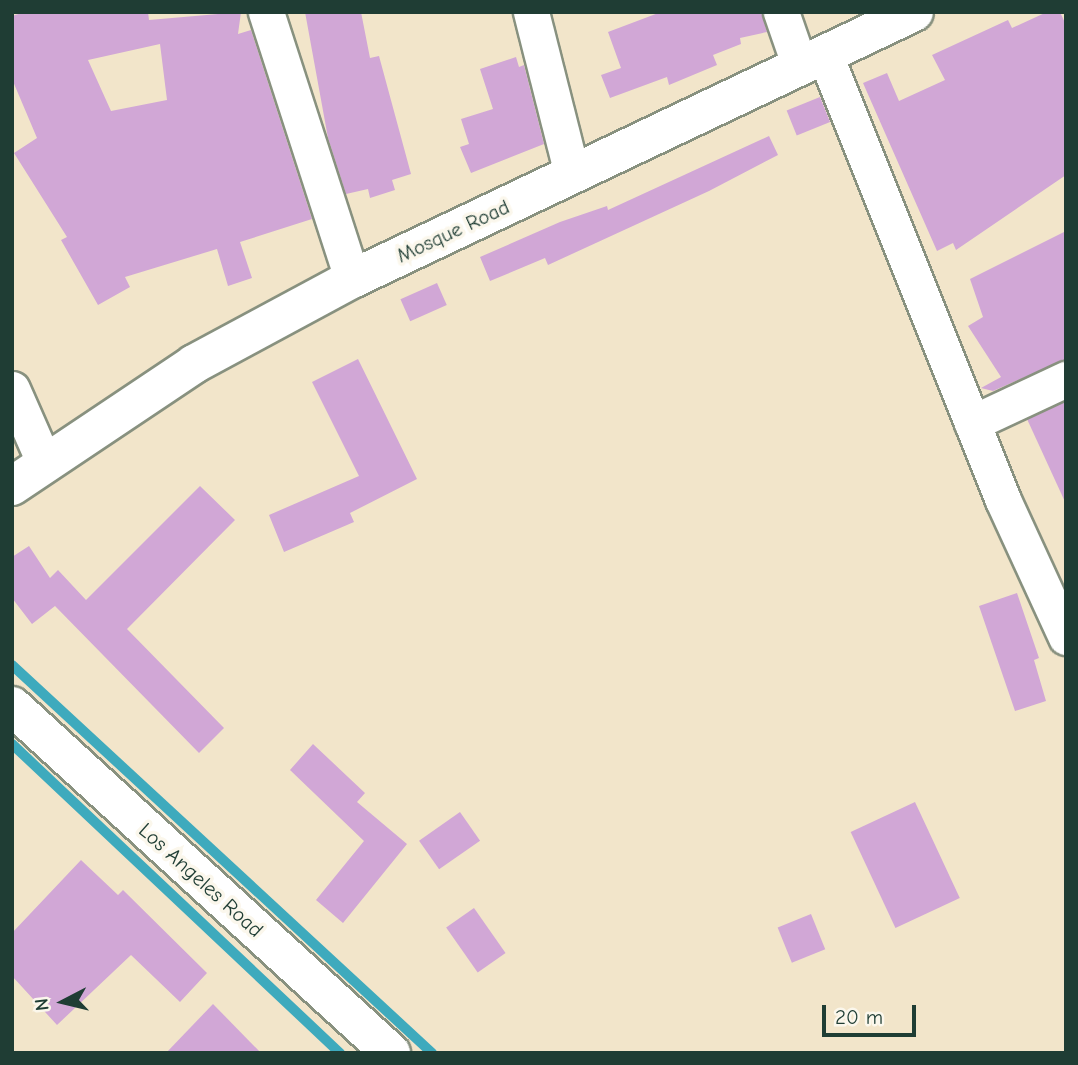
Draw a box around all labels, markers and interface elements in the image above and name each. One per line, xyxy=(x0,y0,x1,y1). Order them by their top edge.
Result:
street label: Mosque Road xyxy=(393,194,513,268)
street label: Los Angeles Road xyxy=(134,818,268,942)
north arrow xyxy=(28,967,98,1037)
scale bar xyxy=(826,992,920,1036)
text: N xyxy=(30,997,54,1012)
text: 20 m xyxy=(835,1005,883,1029)

